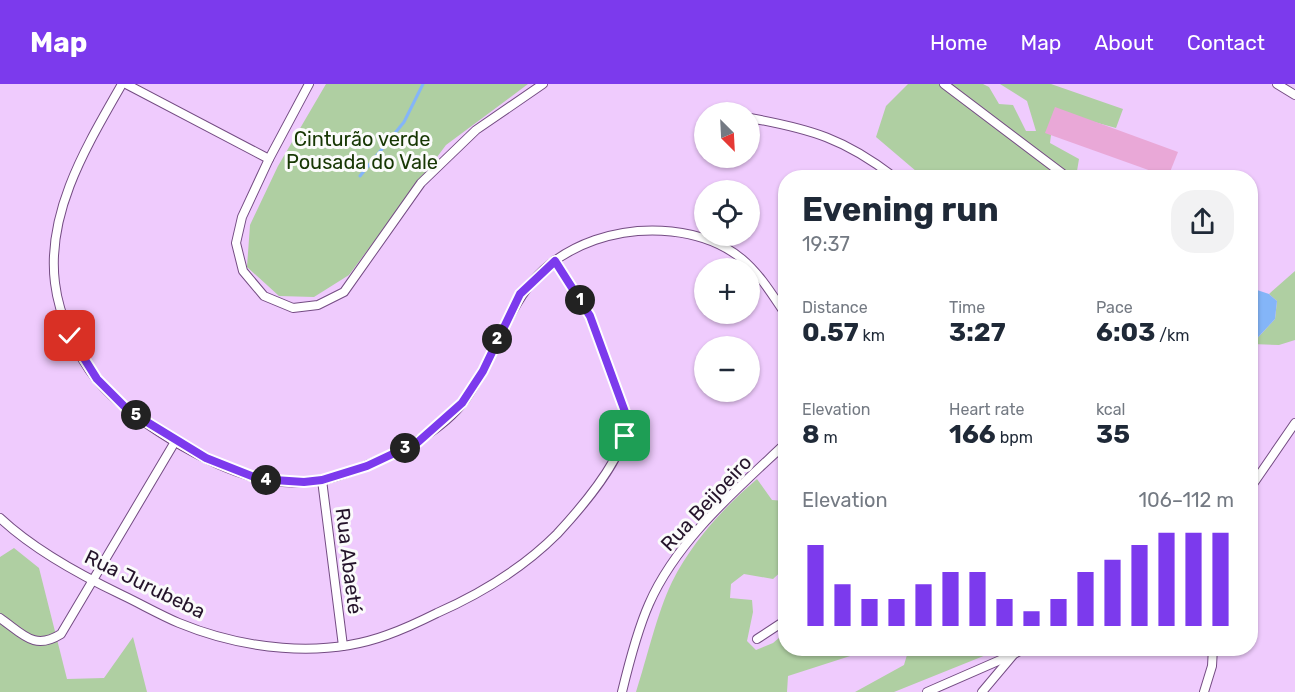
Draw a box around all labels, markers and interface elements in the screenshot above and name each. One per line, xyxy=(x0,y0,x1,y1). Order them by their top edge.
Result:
text: Map xyxy=(30,26,87,59)
text: Home xyxy=(930,30,987,55)
text: Map xyxy=(1020,30,1061,55)
text: About xyxy=(1094,30,1154,55)
text: Contact xyxy=(1187,30,1265,55)
north arrow xyxy=(694,102,760,168)
map controls xyxy=(694,102,760,402)
park label: Cinturão verde Pousada do Vale xyxy=(286,127,438,174)
button: locate xyxy=(694,180,760,246)
text: Evening run xyxy=(802,190,999,229)
button: share xyxy=(1171,190,1234,253)
text: 19:37 xyxy=(802,232,850,256)
button: + xyxy=(694,258,760,324)
pin: 1 xyxy=(565,285,595,315)
text: 1 xyxy=(576,290,584,309)
text: Distance xyxy=(802,298,868,317)
text: Time xyxy=(949,298,985,317)
text: Pace xyxy=(1096,298,1133,317)
pin xyxy=(44,310,95,361)
text: 0.57 xyxy=(802,317,859,348)
text: 3:27 xyxy=(949,317,1006,348)
text: 6:03 xyxy=(1096,317,1155,348)
icon: check xyxy=(53,319,86,352)
pin: 2 xyxy=(482,324,512,354)
text: km xyxy=(859,326,885,345)
text: /km xyxy=(1155,326,1189,345)
text: 2 xyxy=(492,329,502,348)
button: − xyxy=(694,336,760,402)
pin: 5 xyxy=(121,400,151,430)
text: Elevation xyxy=(802,400,871,419)
text: Heart rate xyxy=(949,400,1024,419)
text: kcal xyxy=(1096,400,1125,419)
text: 5 xyxy=(131,405,141,424)
pin xyxy=(599,410,650,461)
icon: arrive xyxy=(608,419,641,452)
text: 8 xyxy=(802,419,820,450)
text: 166 xyxy=(949,419,996,450)
text: 35 xyxy=(1096,419,1130,450)
text: m xyxy=(820,428,838,447)
text: bpm xyxy=(996,428,1033,447)
pin: 3 xyxy=(390,433,420,463)
text: 3 xyxy=(400,438,410,457)
street label: Rua Beijoeiro xyxy=(656,450,756,556)
pin: 4 xyxy=(251,465,281,495)
text: 4 xyxy=(261,470,271,489)
text: Elevation xyxy=(802,488,888,512)
text: 106–112 m xyxy=(1138,488,1234,512)
street label: Rua Abaeté xyxy=(331,506,367,616)
street label: Rua Jurubeba xyxy=(81,544,209,624)

